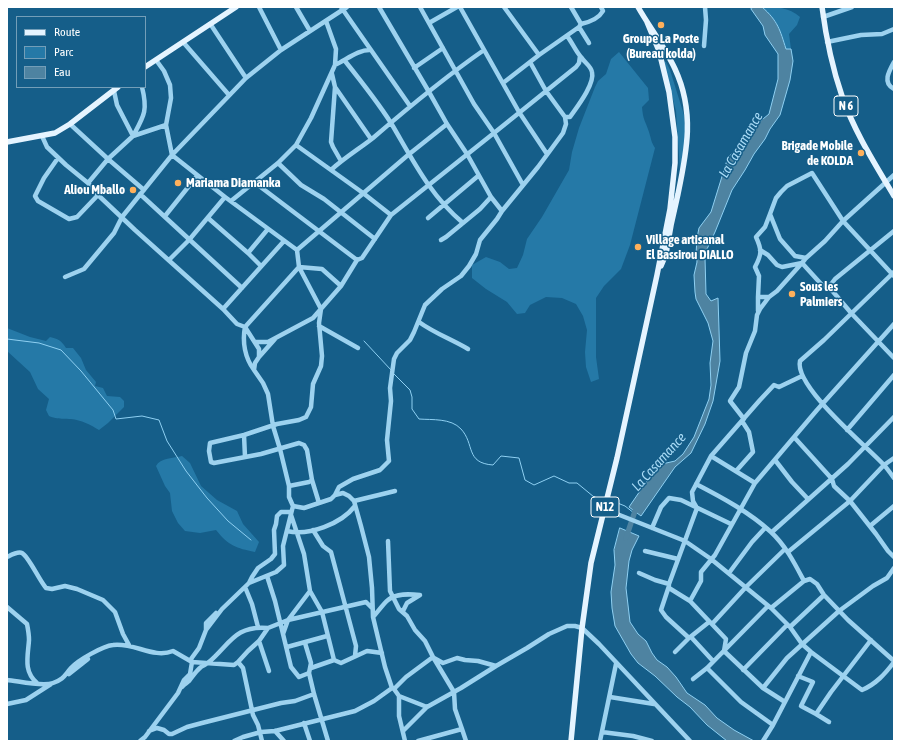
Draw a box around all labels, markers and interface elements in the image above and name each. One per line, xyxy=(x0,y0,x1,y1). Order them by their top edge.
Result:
legend xyxy=(16,16,146,88)
marker: Groupe La Poste (Bureau kolda) xyxy=(656,20,666,30)
text: Route xyxy=(54,25,80,39)
place label: Groupe La Poste (Bureau kolda) xyxy=(623,31,699,62)
text: Parc xyxy=(54,45,73,59)
text: Eau xyxy=(54,65,71,79)
road number: N 6 xyxy=(834,96,858,116)
water label: La Casamance xyxy=(715,109,767,181)
place label: Brigade Mobile de KOLDA xyxy=(782,138,853,169)
marker: Brigade Mobile de KOLDA xyxy=(856,148,866,158)
place label: Mariama Diamanka xyxy=(186,175,281,191)
marker: Mariama Diamanka xyxy=(173,178,183,188)
place label: Aliou Mballo xyxy=(64,182,125,198)
marker: Aliou Mballo xyxy=(128,185,138,195)
place label: Village artisanal El Bassirou DIALLO xyxy=(646,232,734,263)
marker: Village artisanal El Bassirou DIALLO xyxy=(633,242,643,252)
place label: Sous les Palmiers xyxy=(800,279,842,310)
marker: Sous les Palmiers xyxy=(787,289,797,299)
water label: La Casamance xyxy=(628,429,690,495)
road number: N12 xyxy=(591,497,619,517)

